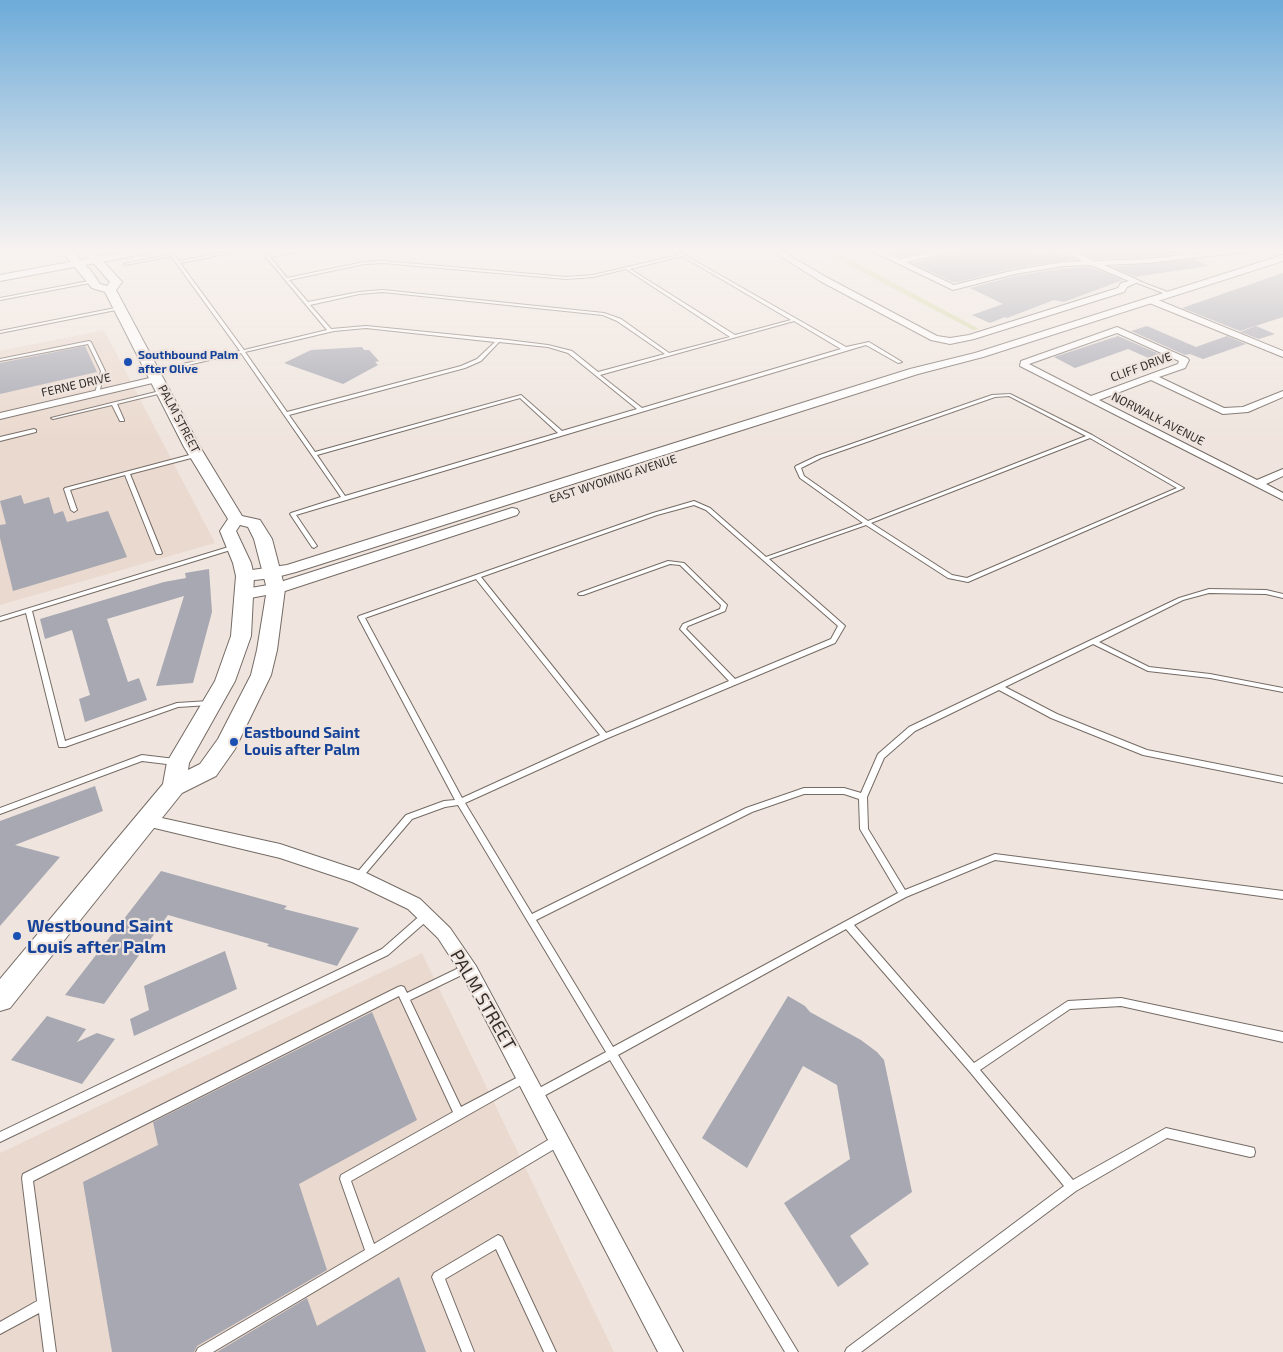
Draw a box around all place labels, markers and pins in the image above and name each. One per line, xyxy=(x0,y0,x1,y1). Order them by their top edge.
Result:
place label: Southbound Palm after Olive xyxy=(138,348,238,376)
marker: Southbound Palm after Olive xyxy=(122,356,134,368)
place label: Eastbound Saint Louis after Palm xyxy=(244,724,360,759)
marker: Eastbound Saint Louis after Palm xyxy=(228,736,240,748)
place label: Westbound Saint Louis after Palm xyxy=(27,915,173,958)
marker: Westbound Saint Louis after Palm xyxy=(11,930,23,942)

